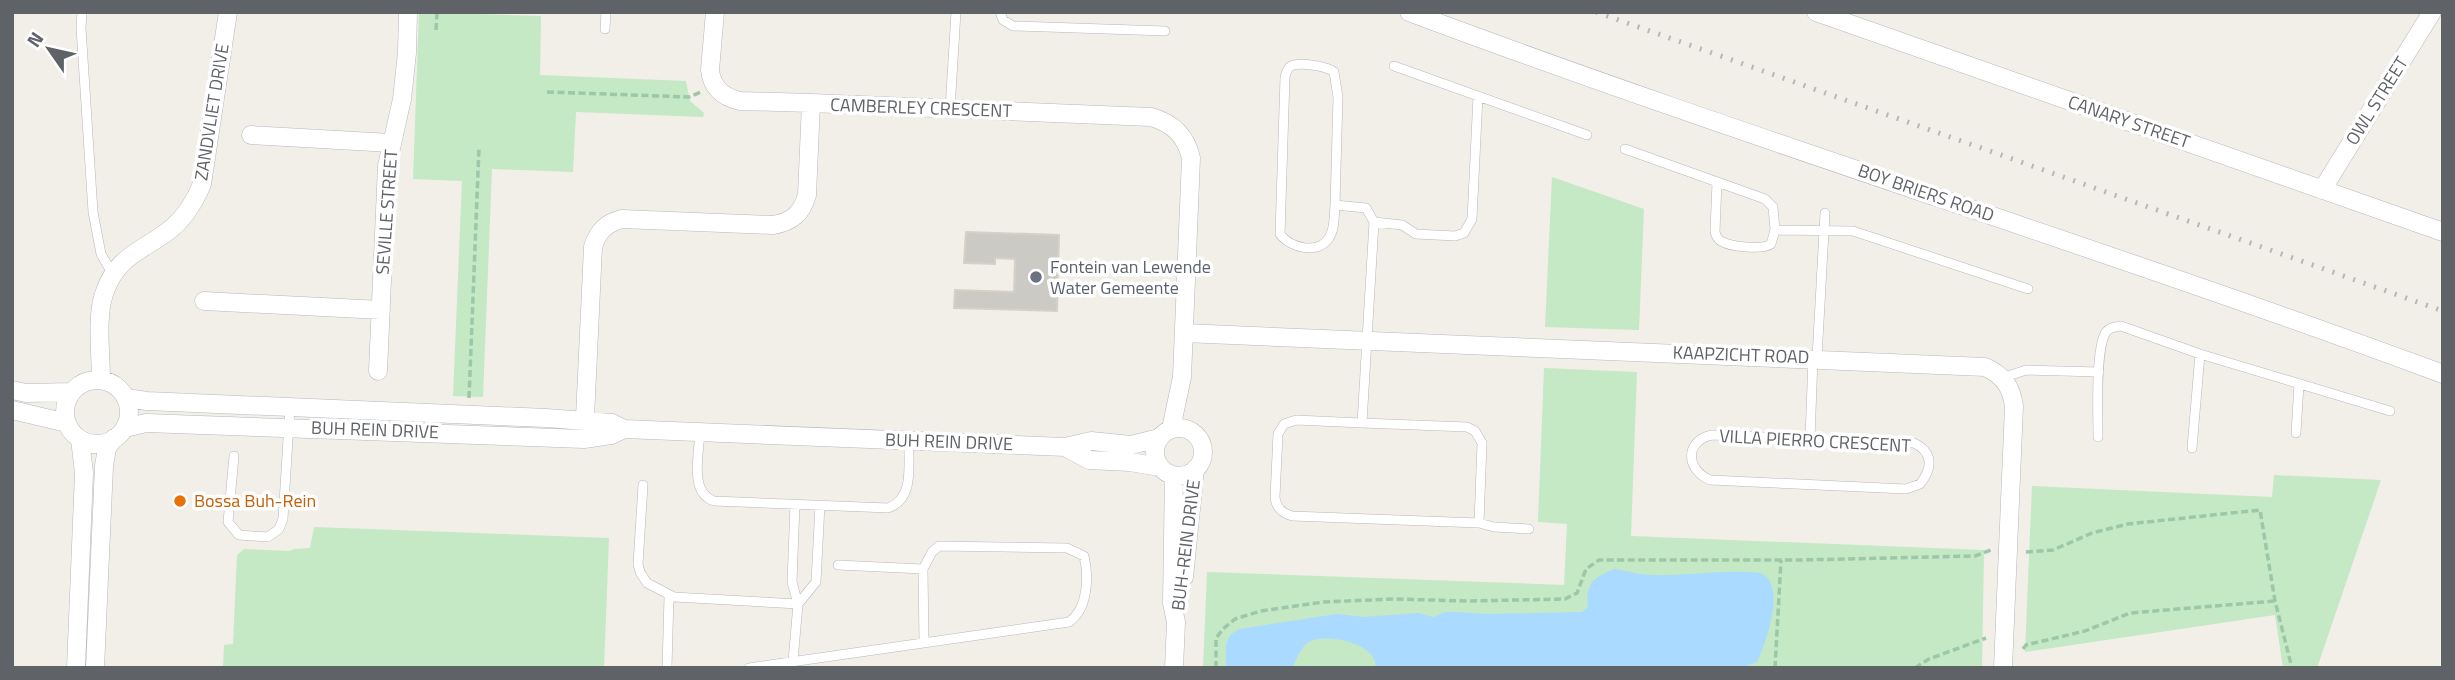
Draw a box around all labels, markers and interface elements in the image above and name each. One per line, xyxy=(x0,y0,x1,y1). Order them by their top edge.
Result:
north arrow xyxy=(14,14,84,84)
text: N xyxy=(19,26,50,53)
street label: ZANDVLIET DRIVE xyxy=(187,41,236,182)
street label: OWL STREET xyxy=(2339,51,2415,150)
street label: CANARY STREET xyxy=(2065,88,2194,155)
street label: CAMBERLEY CRESCENT xyxy=(830,91,1013,124)
street label: SEVILLE STREET xyxy=(369,148,404,275)
street label: BOY BRIERS ROAD xyxy=(1854,157,1998,228)
place label: Fontein van Lewende Water Gemeente xyxy=(1050,253,1211,301)
marker: Fontein van Lewende Water Gemeente xyxy=(1028,269,1044,285)
street label: KAAPZICHT ROAD xyxy=(1672,339,1810,370)
street label: BUH REIN DRIVE xyxy=(311,414,439,445)
street label: VILLA PIERRO CRESCENT xyxy=(1719,422,1912,459)
street label: BUH REIN DRIVE xyxy=(885,426,1013,457)
street label: BUH-REIN DRIVE xyxy=(1164,478,1207,612)
place label: Bossa Buh-Rein xyxy=(194,487,316,514)
marker: Bossa Buh-Rein xyxy=(172,493,188,509)

